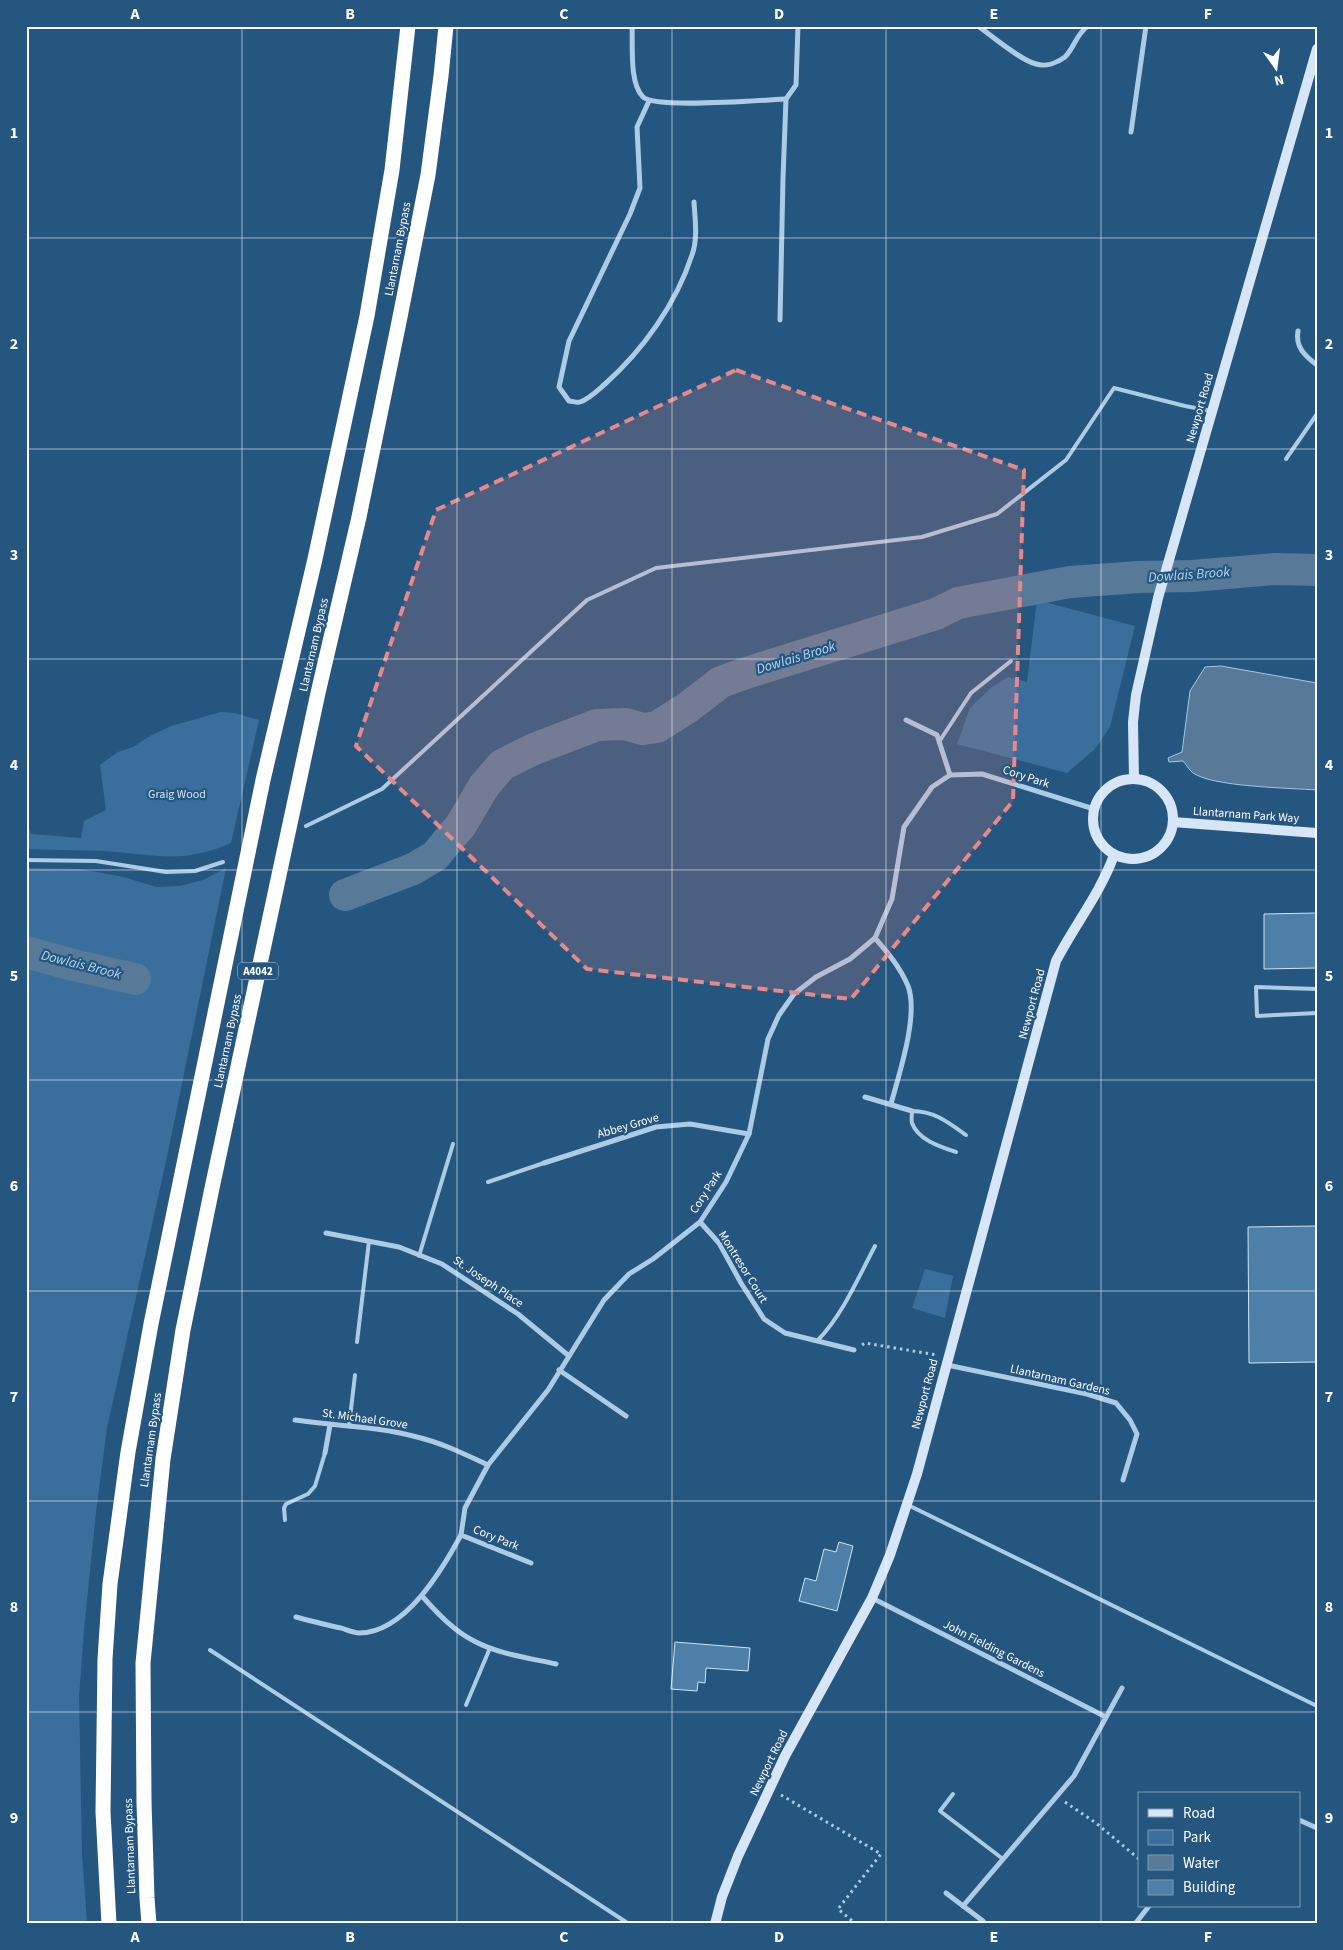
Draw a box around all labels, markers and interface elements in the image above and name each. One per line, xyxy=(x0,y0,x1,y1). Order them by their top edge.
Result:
text: A xyxy=(129,3,140,25)
text: B xyxy=(345,3,355,25)
text: C xyxy=(559,3,569,25)
text: D xyxy=(774,3,784,25)
text: E xyxy=(990,3,998,25)
text: F xyxy=(1204,3,1212,25)
north arrow xyxy=(1250,42,1300,92)
text: N xyxy=(1272,69,1286,90)
text: 1 xyxy=(10,122,18,144)
text: 1 xyxy=(1325,122,1333,144)
street label: Llantarnam Bypass xyxy=(381,200,415,298)
text: 2 xyxy=(10,333,18,355)
text: 2 xyxy=(1325,333,1333,355)
street label: Newport Road xyxy=(1182,371,1218,445)
text: 3 xyxy=(10,544,18,566)
text: 3 xyxy=(1325,544,1333,566)
water label: Dowlais Brook xyxy=(1148,562,1231,588)
street label: Llantarnam Bypass xyxy=(295,597,333,693)
water label: Dowlais Brook xyxy=(754,636,838,680)
text: 4 xyxy=(10,754,19,776)
text: 4 xyxy=(1325,754,1334,776)
street label: Cory Park xyxy=(1000,761,1052,793)
park label: Graig Wood xyxy=(148,786,206,803)
street label: Llantarnam Park Way xyxy=(1192,803,1300,827)
water label: Dowlais Brook xyxy=(39,945,123,985)
road number: A4042 xyxy=(238,962,278,979)
text: 5 xyxy=(10,965,18,987)
text: 5 xyxy=(1325,965,1333,987)
street label: Newport Road xyxy=(1014,967,1050,1041)
street label: Llantarnam Bypass xyxy=(210,992,246,1090)
street label: Abbey Grove xyxy=(595,1109,661,1143)
street label: Cory Park xyxy=(686,1167,726,1217)
text: 6 xyxy=(10,1175,18,1197)
text: 6 xyxy=(1325,1175,1333,1197)
street label: Montresor Court xyxy=(714,1228,772,1306)
street label: St. Joseph Place xyxy=(449,1252,527,1312)
street label: Newport Road xyxy=(907,1357,943,1431)
street label: Llantarnam Gardens xyxy=(1008,1360,1112,1400)
text: 7 xyxy=(10,1386,18,1408)
text: 7 xyxy=(1325,1386,1333,1408)
street label: Llantarnam Bypass xyxy=(136,1391,166,1489)
street label: St. Michael Grove xyxy=(321,1405,409,1433)
street label: Cory Park xyxy=(470,1521,522,1555)
text: 8 xyxy=(10,1596,18,1618)
text: 8 xyxy=(1325,1596,1333,1618)
street label: John Fielding Gardens xyxy=(940,1616,1048,1682)
street label: Newport Road xyxy=(746,1727,792,1799)
legend xyxy=(1138,1792,1300,1908)
street label: Llantarnam Bypass xyxy=(120,1798,140,1894)
text: Road xyxy=(1183,1803,1215,1824)
text: 9 xyxy=(10,1807,18,1829)
text: 9 xyxy=(1325,1807,1333,1829)
text: Park xyxy=(1183,1827,1212,1848)
text: Water xyxy=(1183,1853,1220,1874)
text: Building xyxy=(1183,1877,1236,1898)
text: A xyxy=(129,1926,140,1948)
text: B xyxy=(345,1926,355,1948)
text: C xyxy=(559,1926,569,1948)
text: D xyxy=(774,1926,784,1948)
text: E xyxy=(990,1926,998,1948)
text: F xyxy=(1204,1926,1212,1948)

